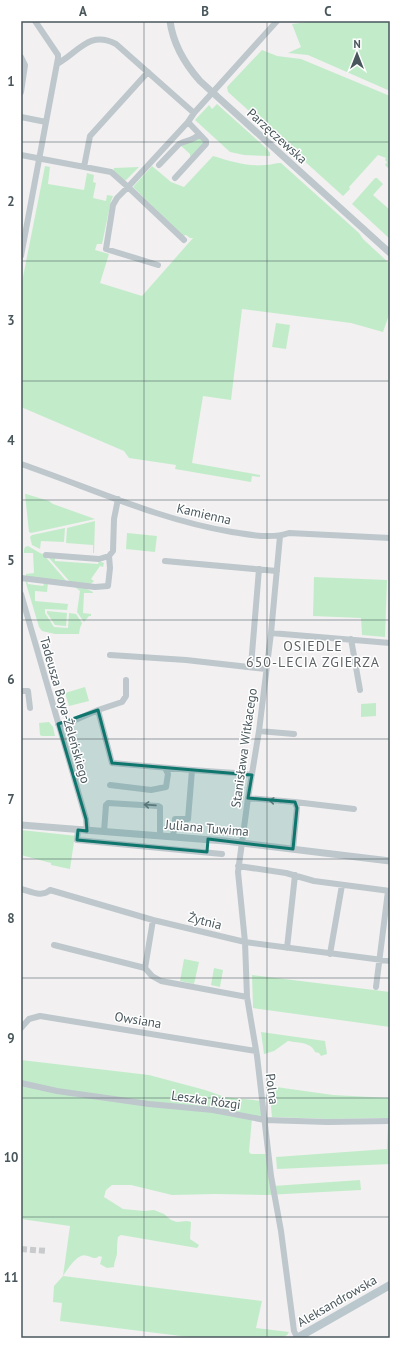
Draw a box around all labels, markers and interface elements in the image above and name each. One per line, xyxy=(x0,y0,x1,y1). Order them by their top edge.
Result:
text: A xyxy=(79,3,87,20)
text: B xyxy=(201,3,209,20)
text: C xyxy=(324,3,332,20)
north arrow xyxy=(337,34,377,74)
text: N xyxy=(353,37,361,51)
text: 1 xyxy=(7,73,15,90)
street label: Parzęczewska xyxy=(243,105,311,167)
text: 2 xyxy=(7,193,15,210)
text: 3 xyxy=(7,312,15,329)
text: 4 xyxy=(7,432,15,449)
street label: Kamienna xyxy=(175,499,233,529)
text: 5 xyxy=(7,552,15,569)
street label: Tadeusza Boya-Żeleńskiego xyxy=(36,635,94,785)
district label: OSIEDLE 650-LECIA ZGIERZA xyxy=(246,637,380,671)
text: 6 xyxy=(7,671,15,688)
street label: Stanisława Witkacego xyxy=(227,687,261,809)
text: 7 xyxy=(7,791,15,808)
one-way arrow xyxy=(269,797,282,804)
one-way arrow xyxy=(144,802,157,809)
street label: Juliana Tuwima xyxy=(163,816,250,840)
street label: Żytnia xyxy=(186,909,224,933)
text: 8 xyxy=(7,910,15,927)
street label: Owsiana xyxy=(113,1008,163,1032)
text: 9 xyxy=(7,1030,15,1047)
street label: Polna xyxy=(262,1073,282,1105)
street label: Leszka Rózgi xyxy=(170,1087,242,1113)
text: 10 xyxy=(4,1149,18,1166)
text: 11 xyxy=(4,1269,18,1286)
street label: Aleksandrowska xyxy=(294,1271,380,1331)

